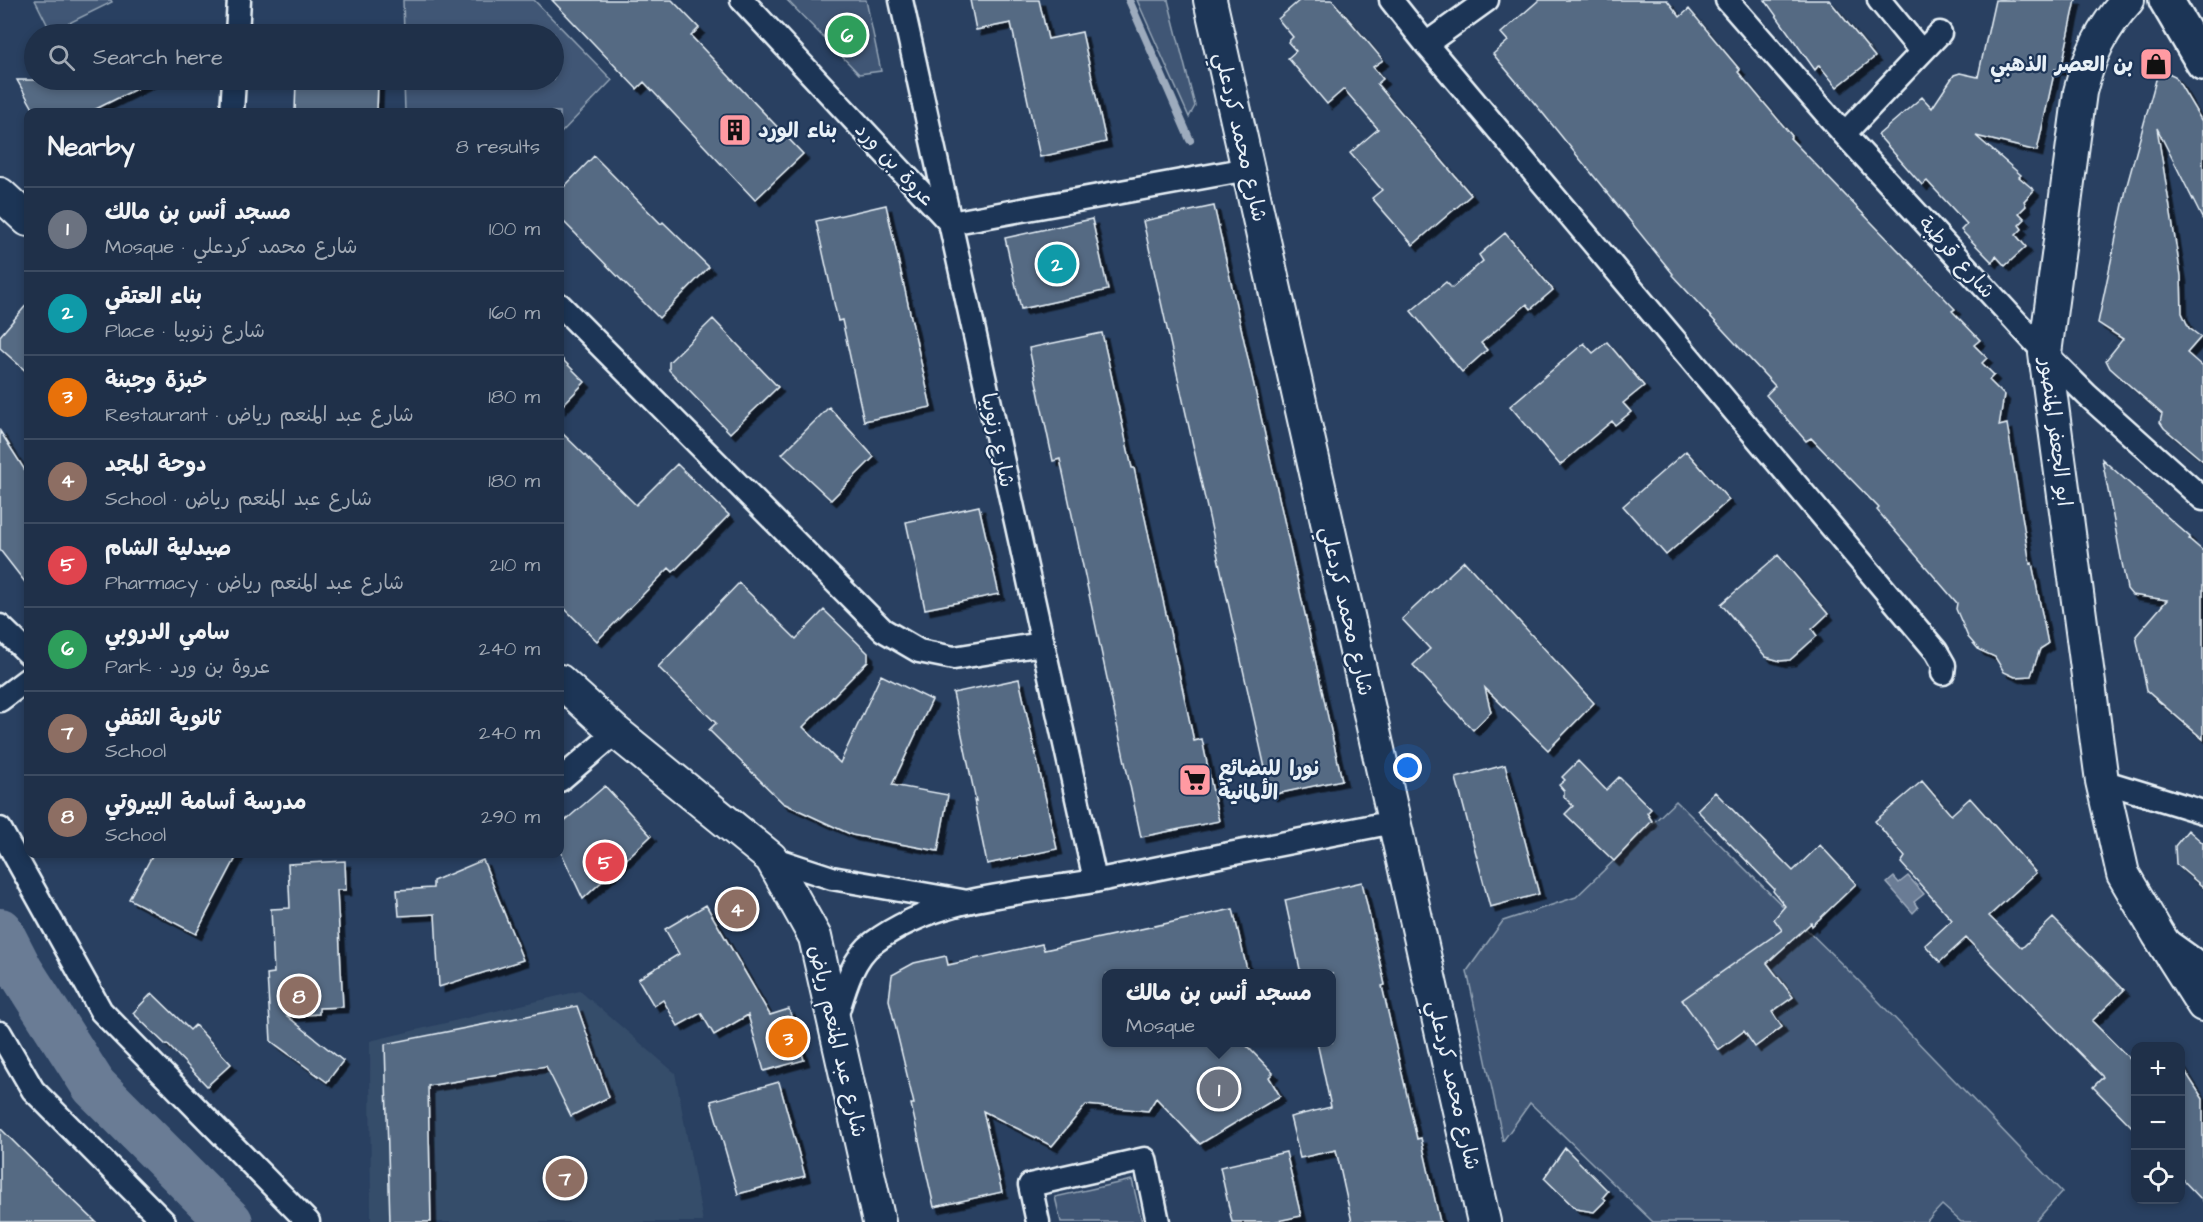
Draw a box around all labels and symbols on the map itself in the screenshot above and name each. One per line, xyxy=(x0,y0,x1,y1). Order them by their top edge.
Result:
pin: 6 xyxy=(828,12,866,57)
shop icon: بن العصر الذهبي xyxy=(2138,46,2174,82)
street label: شارع محمد كردعلي xyxy=(1203,50,1274,226)
place label: بن العصر الذهبي xyxy=(1990,50,2133,83)
building icon: بناء الورد xyxy=(717,112,753,148)
place label: بناء الورد xyxy=(758,116,837,145)
street label: عروة بن ورد xyxy=(848,116,941,213)
street label: شارع قرطبة xyxy=(1912,210,2002,305)
pin: 2 xyxy=(1038,242,1076,286)
street label: ابو الجعفر المنصور xyxy=(2032,354,2079,508)
street label: شارع زنوبيا xyxy=(973,390,1022,490)
street label: شارع محمد كردعلي xyxy=(1309,524,1380,700)
your location xyxy=(1393,753,1422,782)
place label: نورا للبضائع الألمانية xyxy=(1218,754,1321,807)
supermarket icon: نورا للبضائع الألمانية xyxy=(1177,762,1213,798)
pin: 5 xyxy=(586,840,624,884)
pin: 4 xyxy=(718,886,756,932)
street label: شارع عبد المنعم رياض xyxy=(800,942,874,1140)
pin: 8 xyxy=(280,974,318,1018)
street label: شارع محمد كردعلي xyxy=(1416,998,1487,1174)
pin: 3 xyxy=(768,1016,808,1060)
pin: 1 xyxy=(1200,1066,1238,1112)
pin: 7 xyxy=(546,1156,584,1200)

